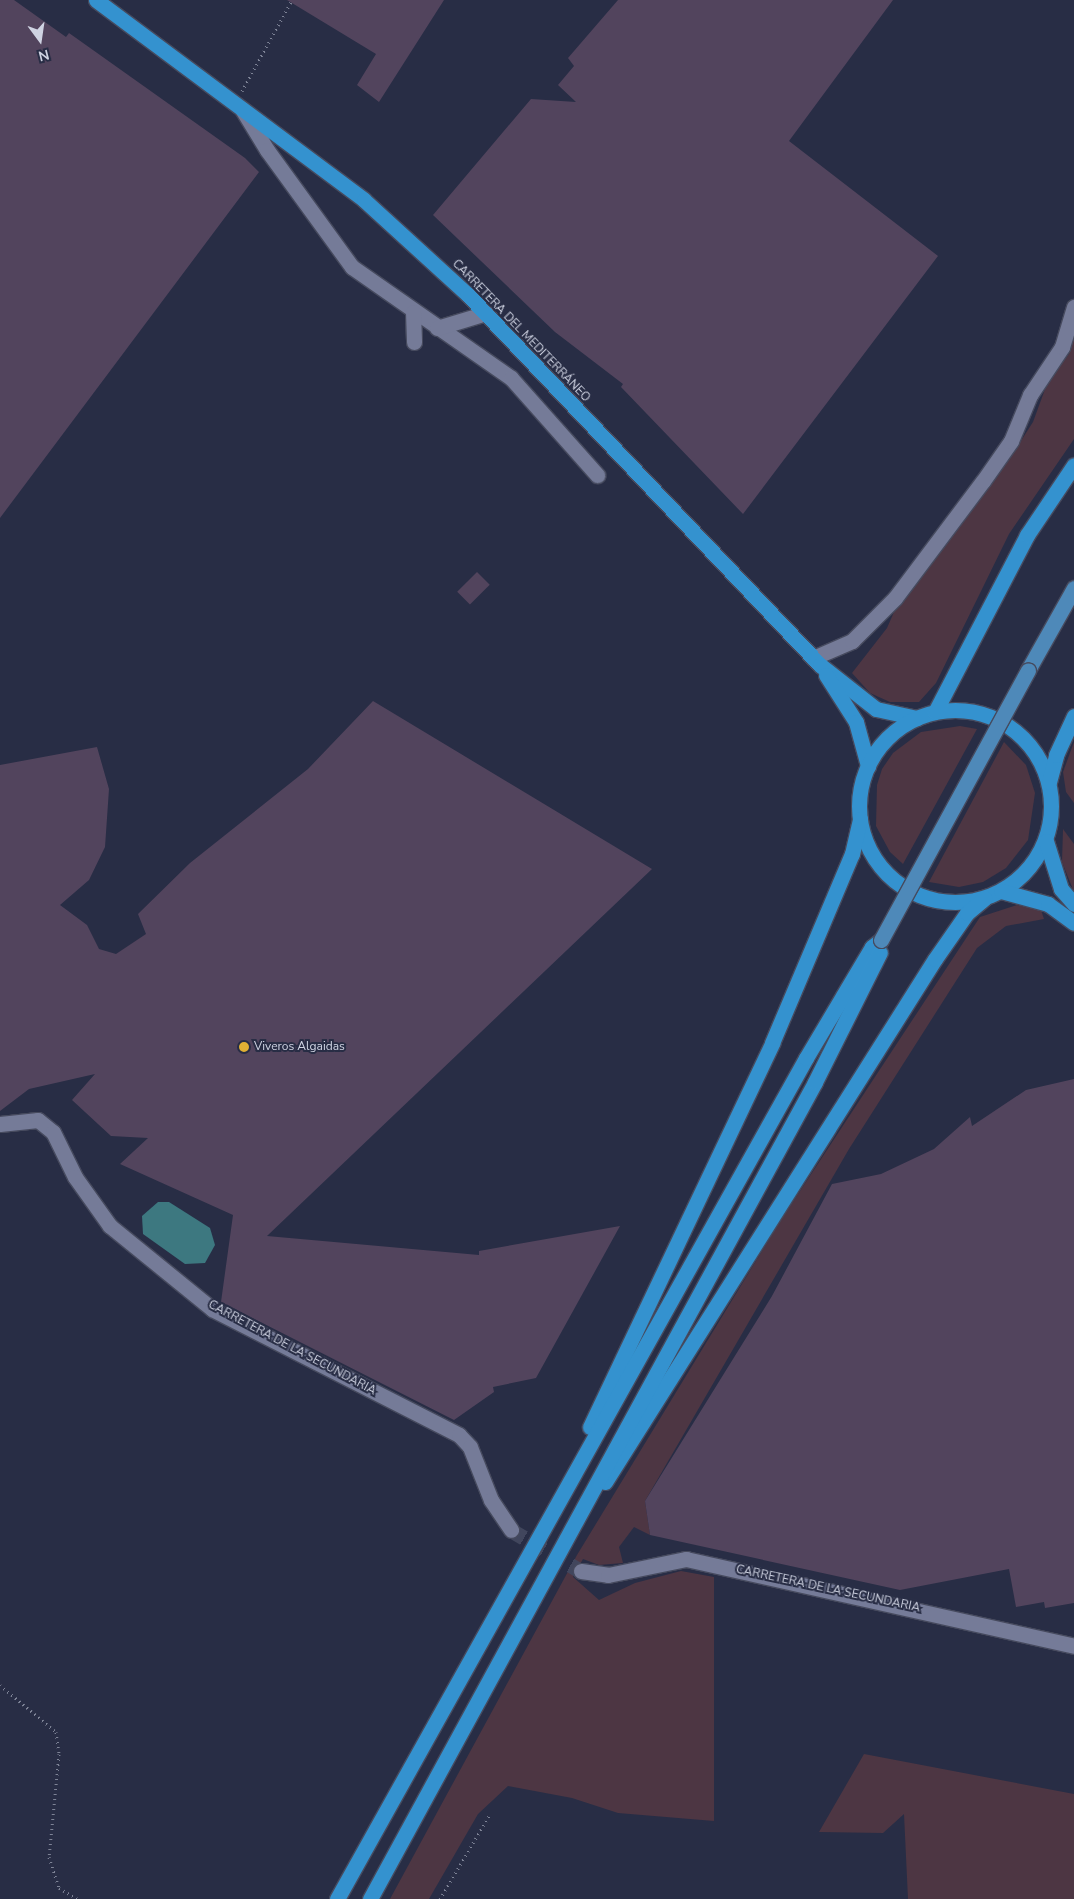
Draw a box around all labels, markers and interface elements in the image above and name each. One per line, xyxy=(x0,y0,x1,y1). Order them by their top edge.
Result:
north arrow xyxy=(15,15,65,65)
text: N xyxy=(36,45,51,66)
street label: CARRETERA DEL MEDITERRÁNEO xyxy=(449,257,593,405)
place label: Viveros Algaidas xyxy=(254,1040,345,1054)
marker: Viveros Algaidas xyxy=(238,1041,250,1053)
street label: CARRETERA DE LA SECUNDARIA xyxy=(206,1298,378,1398)
street label: CARRETERA DE LA SECUNDARIA xyxy=(735,1562,921,1616)

